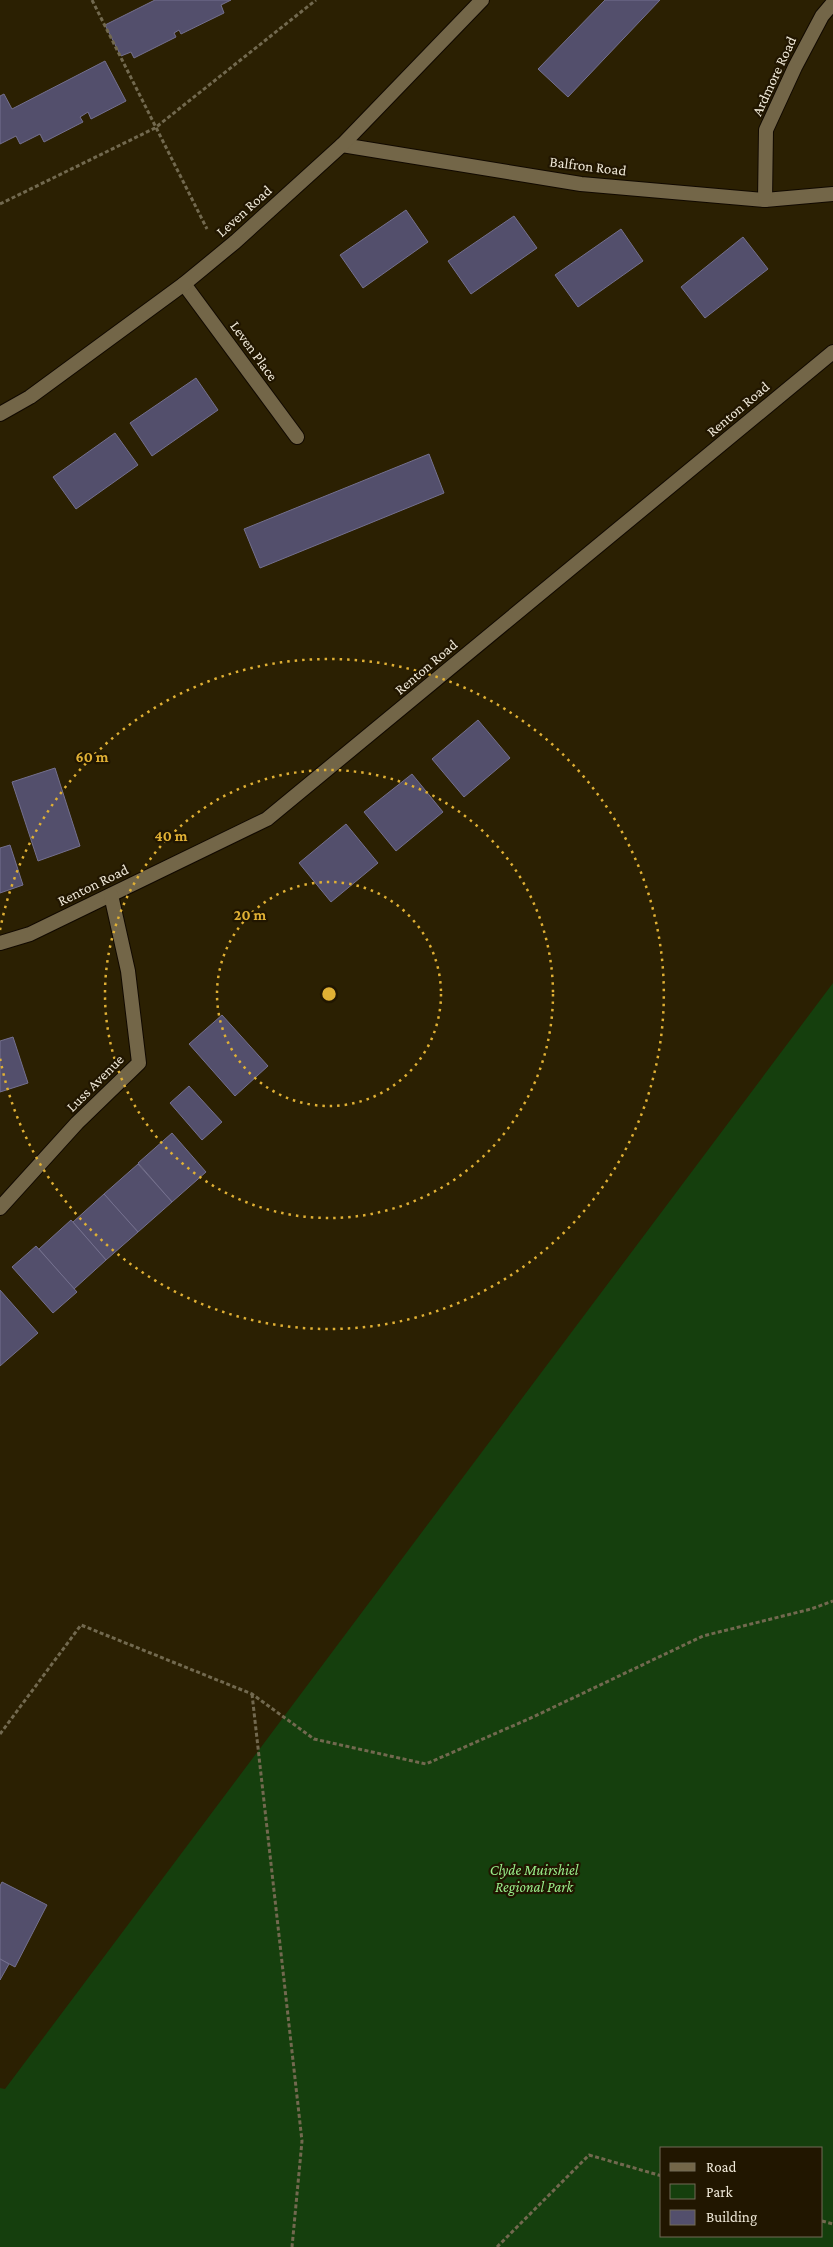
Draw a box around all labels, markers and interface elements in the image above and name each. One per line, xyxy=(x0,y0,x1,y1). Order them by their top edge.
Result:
street label: Ardmore Road xyxy=(749,34,799,118)
street label: Balfron Road xyxy=(549,153,627,179)
street label: Leven Road xyxy=(213,182,275,240)
street label: Leven Place xyxy=(227,318,281,384)
street label: Renton Road xyxy=(704,378,772,440)
street label: Renton Road xyxy=(392,636,460,698)
text: 60 m xyxy=(76,749,109,765)
text: 40 m xyxy=(155,828,188,844)
street label: Renton Road xyxy=(55,861,131,909)
text: 20 m xyxy=(234,907,266,923)
centre of rings xyxy=(320,985,338,1003)
street label: Luss Avenue xyxy=(63,1051,127,1115)
park label: Clyde Muirshiel Regional Park xyxy=(490,1862,579,1896)
legend xyxy=(660,2147,823,2237)
text: Road xyxy=(706,2159,737,2175)
text: Park xyxy=(706,2184,733,2200)
text: Building xyxy=(706,2209,757,2226)

